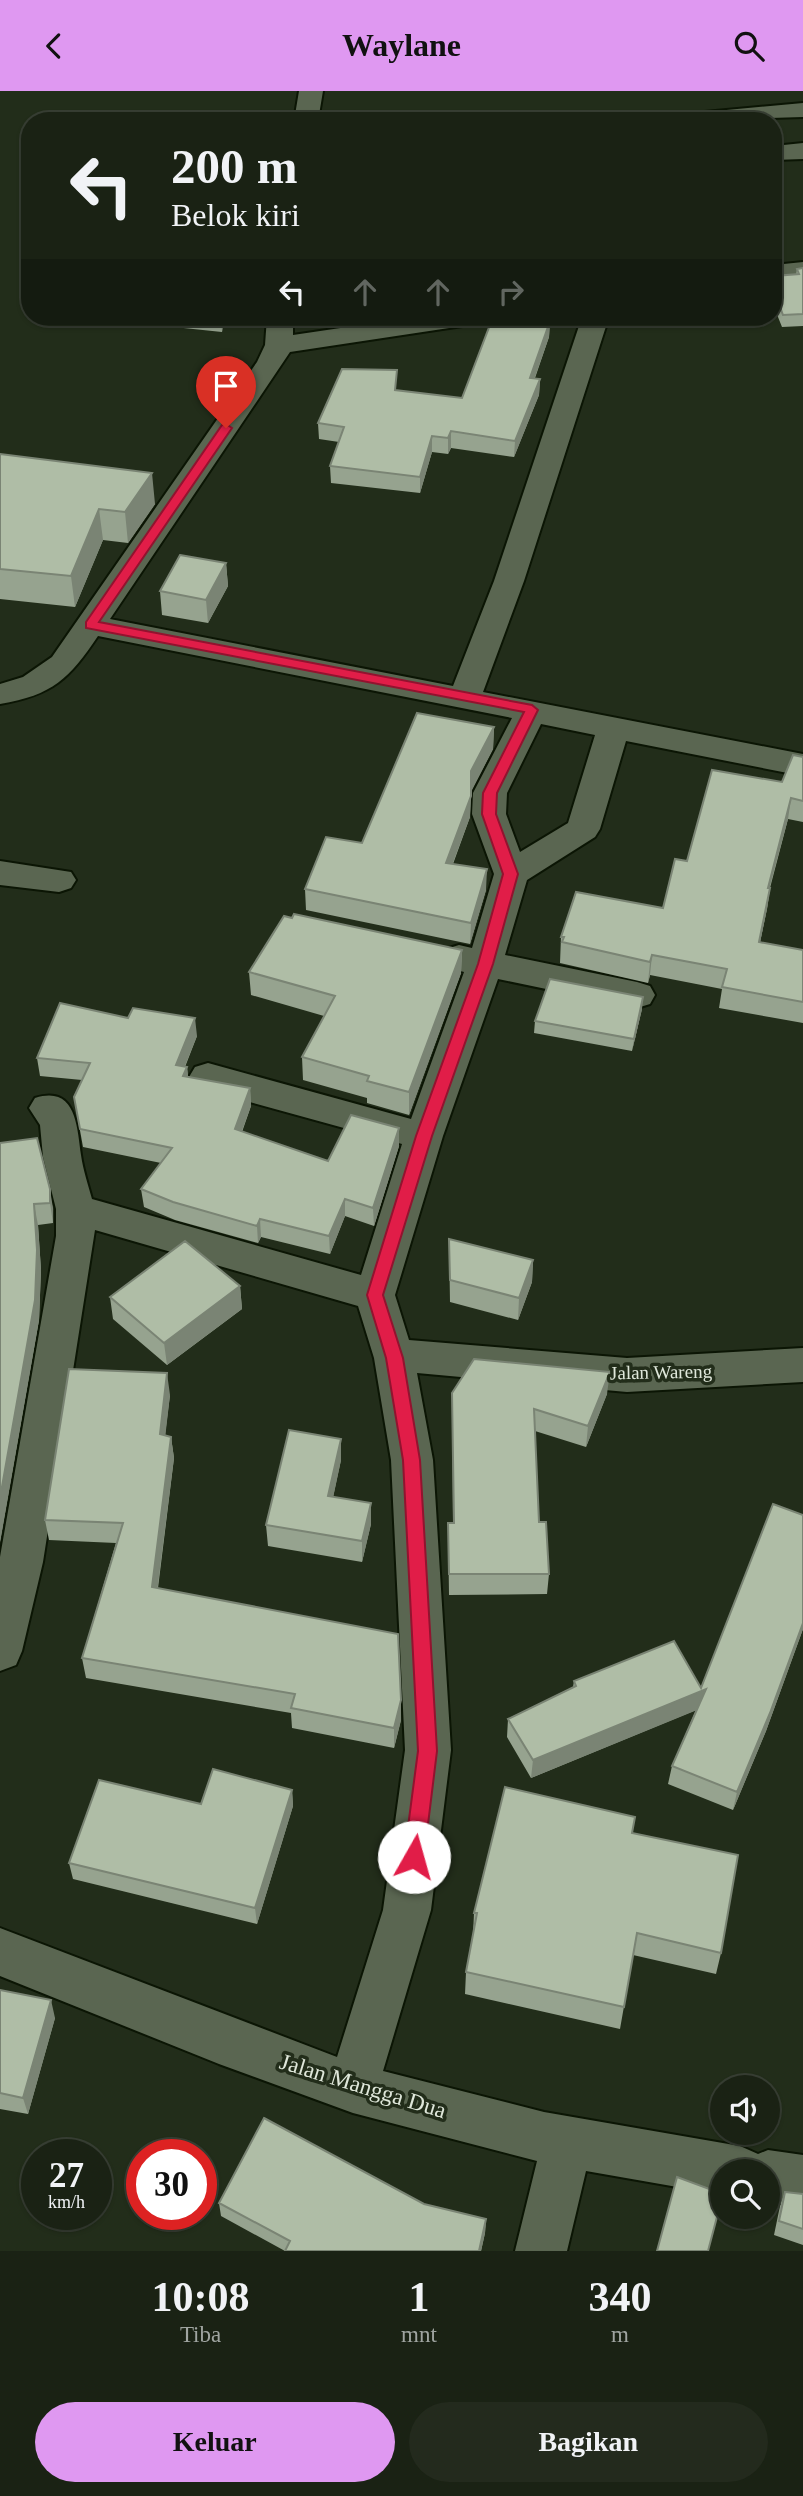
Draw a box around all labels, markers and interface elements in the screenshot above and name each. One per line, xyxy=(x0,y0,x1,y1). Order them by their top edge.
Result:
icon: back xyxy=(35,27,73,65)
text: Waylane xyxy=(342,27,461,63)
icon: search xyxy=(730,27,768,65)
text: 200 m xyxy=(171,139,298,194)
icon: left xyxy=(56,140,147,231)
text: Belok kiri xyxy=(171,197,300,233)
icon: left xyxy=(273,273,311,311)
icon: ahead xyxy=(346,273,384,311)
icon: ahead xyxy=(419,273,457,311)
icon: right xyxy=(492,273,530,311)
pin xyxy=(196,356,256,428)
icon: arrive xyxy=(207,367,245,405)
street label: Jalan Wareng xyxy=(610,1361,713,1383)
position arrow xyxy=(377,1820,451,1894)
street label: Jalan Mangga Dua xyxy=(277,2049,449,2123)
map controls xyxy=(710,2075,780,2229)
button: sound xyxy=(710,2075,780,2145)
speed limit sign: 30 xyxy=(126,2139,217,2230)
text: 27 xyxy=(49,2156,84,2195)
button: search xyxy=(710,2159,780,2229)
text: km/h xyxy=(48,2192,85,2212)
text: 10:08 xyxy=(152,2274,250,2320)
text: 1 xyxy=(408,2274,429,2320)
text: 340 xyxy=(588,2274,651,2320)
text: Tiba xyxy=(180,2322,221,2347)
text: mnt xyxy=(401,2322,437,2347)
text: m xyxy=(611,2322,629,2347)
button: Keluar xyxy=(35,2402,395,2482)
button: Bagikan xyxy=(409,2402,768,2482)

